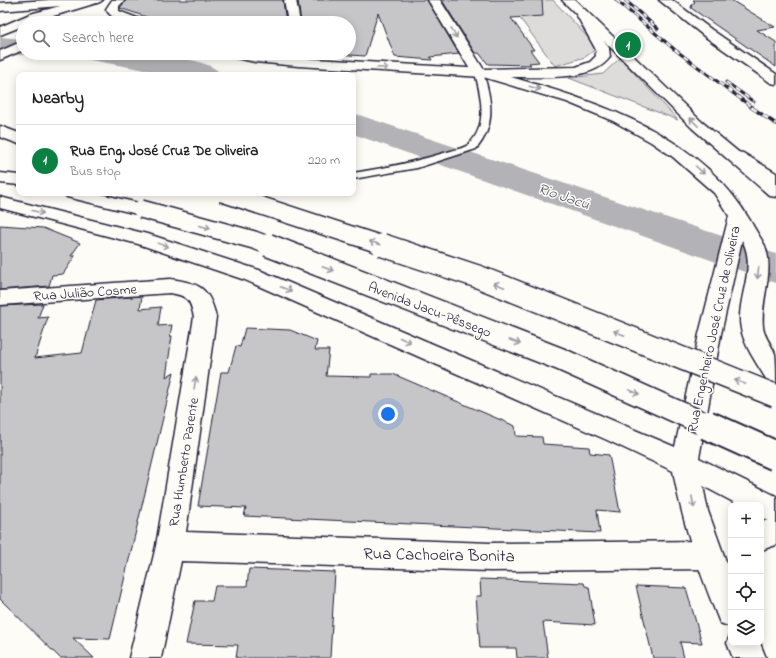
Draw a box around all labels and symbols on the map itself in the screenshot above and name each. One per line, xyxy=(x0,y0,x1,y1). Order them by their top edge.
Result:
one-way arrow xyxy=(451,27,459,39)
pin: 1 xyxy=(615,30,641,60)
one-way arrow xyxy=(375,64,388,72)
one-way arrow xyxy=(529,85,542,92)
one-way arrow xyxy=(689,117,699,127)
one-way arrow xyxy=(695,166,705,175)
water label: Rio Jacú xyxy=(535,178,593,216)
one-way arrow xyxy=(31,209,44,216)
one-way arrow xyxy=(199,224,212,231)
street label: Rua Engenheiro José Cruz de Oliveira xyxy=(682,224,748,435)
one-way arrow xyxy=(369,239,382,246)
one-way arrow xyxy=(157,242,169,250)
one-way arrow xyxy=(322,266,334,274)
one-way arrow xyxy=(754,266,762,279)
street label: Avenida Jacu-Pêssego xyxy=(364,277,494,345)
street label: Rua Julião Cosme xyxy=(33,279,138,308)
one-way arrow xyxy=(493,281,505,288)
one-way arrow xyxy=(279,286,291,294)
one-way arrow xyxy=(614,329,626,337)
one-way arrow xyxy=(399,337,411,344)
one-way arrow xyxy=(508,338,520,346)
one-way arrow xyxy=(191,377,199,390)
one-way arrow xyxy=(734,377,746,385)
one-way arrow xyxy=(628,389,640,396)
street label: Rua Humberto Parente xyxy=(164,395,205,528)
your location xyxy=(378,404,398,424)
one-way arrow xyxy=(689,495,697,508)
street label: Rua Cachoeira Bonita xyxy=(363,542,515,569)

